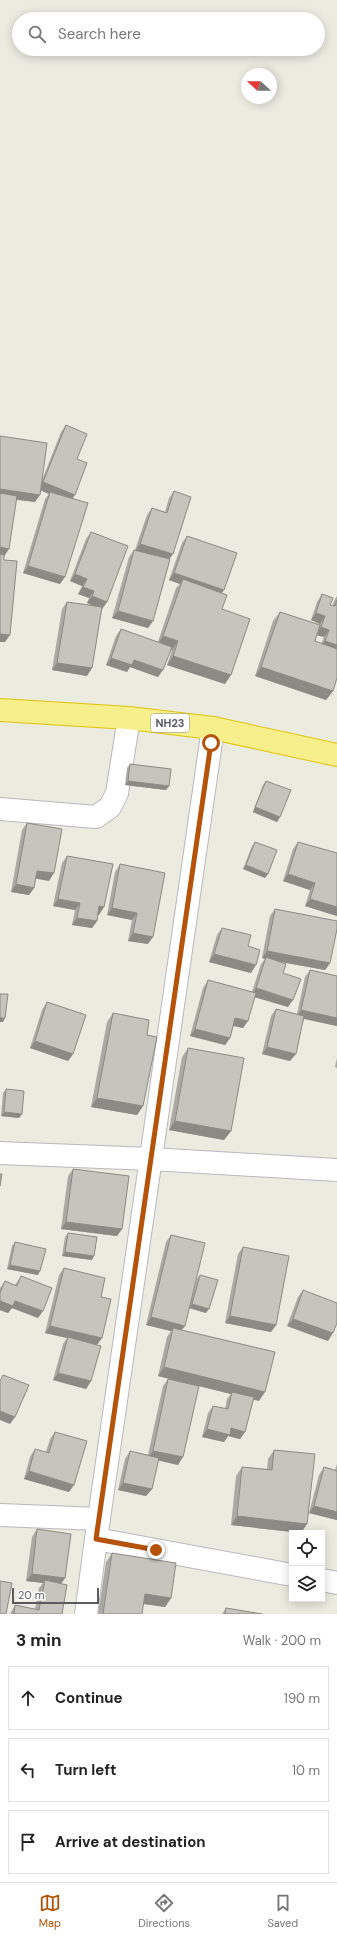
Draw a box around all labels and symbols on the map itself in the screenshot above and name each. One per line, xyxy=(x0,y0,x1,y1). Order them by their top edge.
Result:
north arrow xyxy=(241,68,277,104)
road number: NH23 xyxy=(151,714,189,732)
route start xyxy=(202,734,220,752)
route end xyxy=(147,1541,165,1559)
scale bar xyxy=(12,1586,99,1605)

